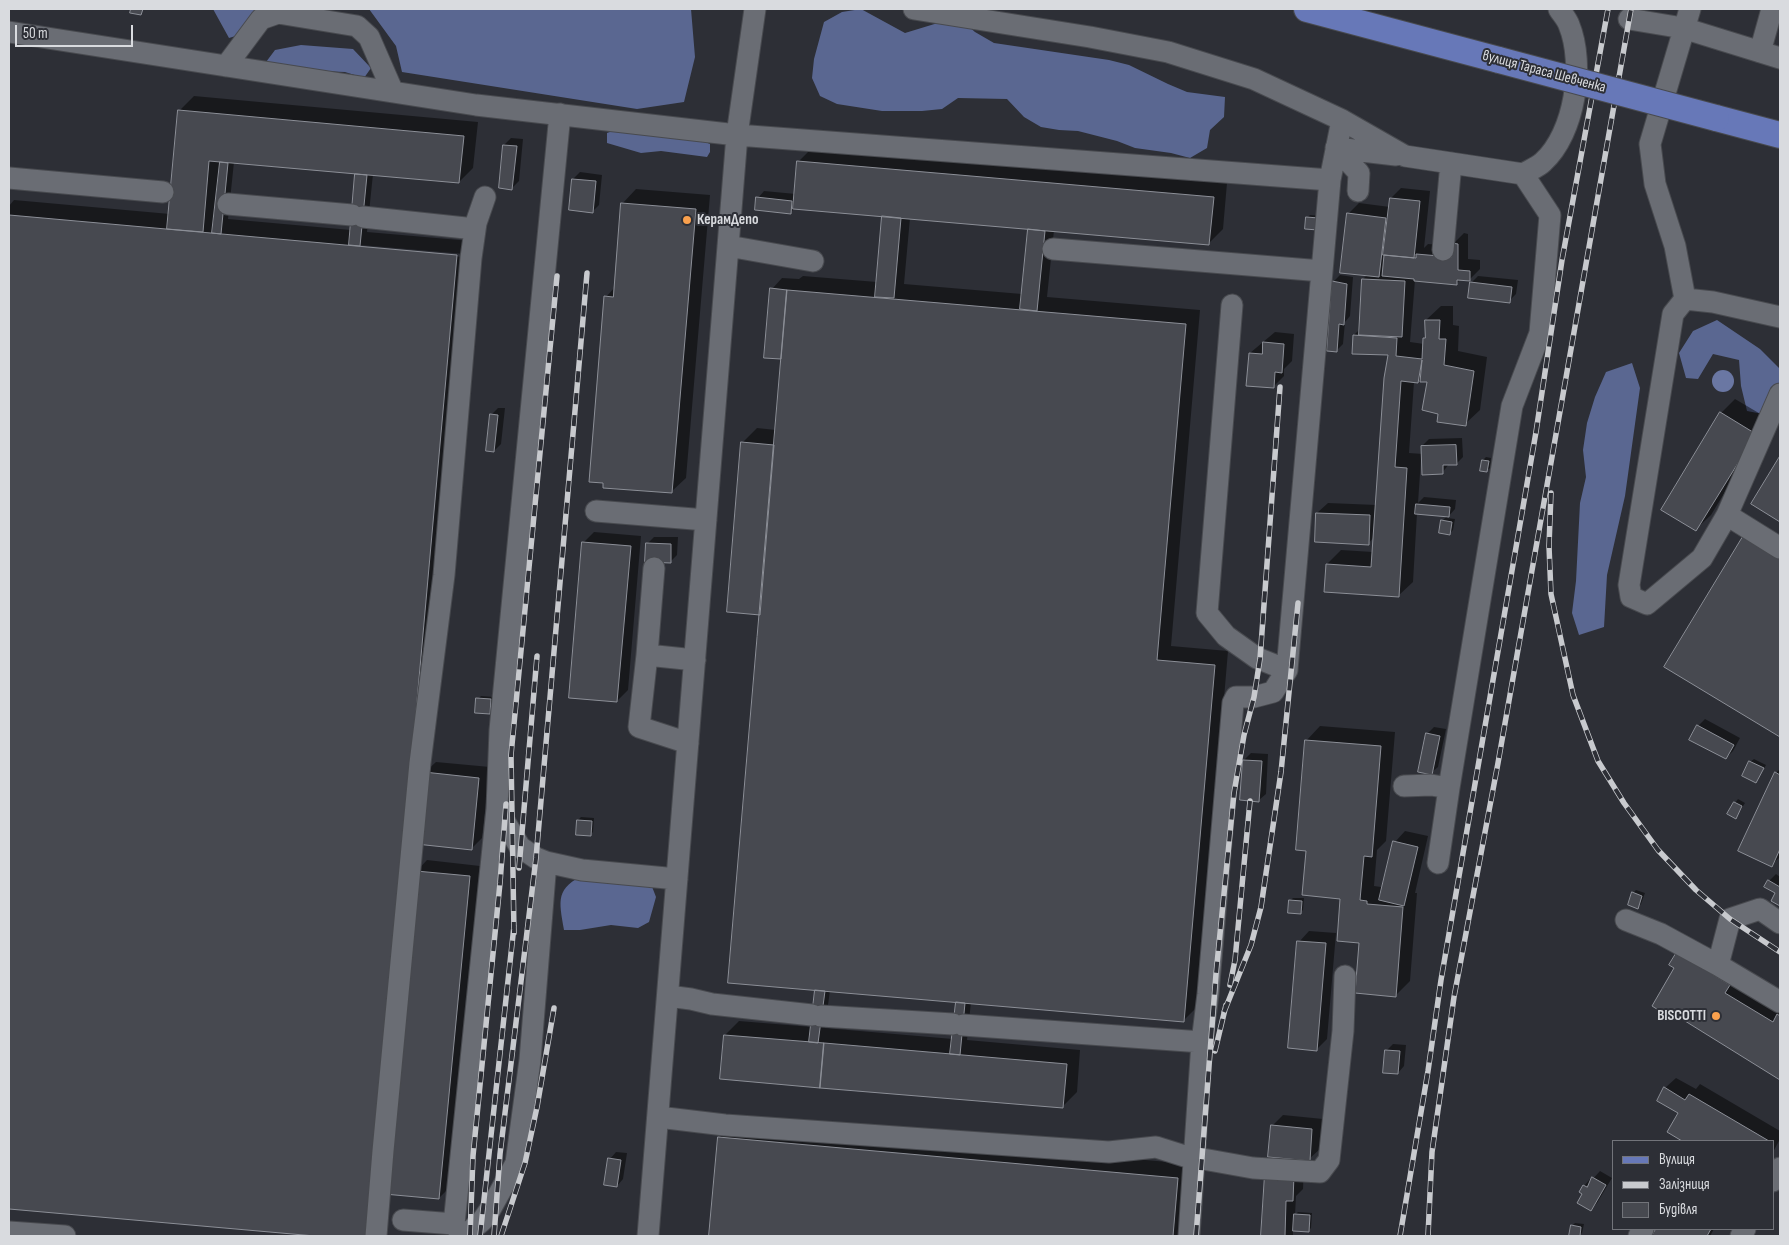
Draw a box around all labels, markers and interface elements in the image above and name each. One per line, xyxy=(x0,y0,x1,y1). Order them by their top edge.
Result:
scale bar xyxy=(18,15,135,47)
text: 50 m xyxy=(23,24,48,43)
street label: вулиця Тараса Шевченка xyxy=(1480,47,1608,97)
place label: КерамДепо xyxy=(697,211,758,229)
marker: КерамДепо xyxy=(681,214,693,226)
place label: BISCOTTI xyxy=(1657,1007,1706,1025)
marker: BISCOTTI xyxy=(1710,1010,1722,1022)
legend xyxy=(1612,1140,1774,1230)
text: Вулиця xyxy=(1659,1150,1695,1169)
text: Залізниця xyxy=(1659,1175,1710,1194)
text: Будівля xyxy=(1659,1200,1697,1219)

